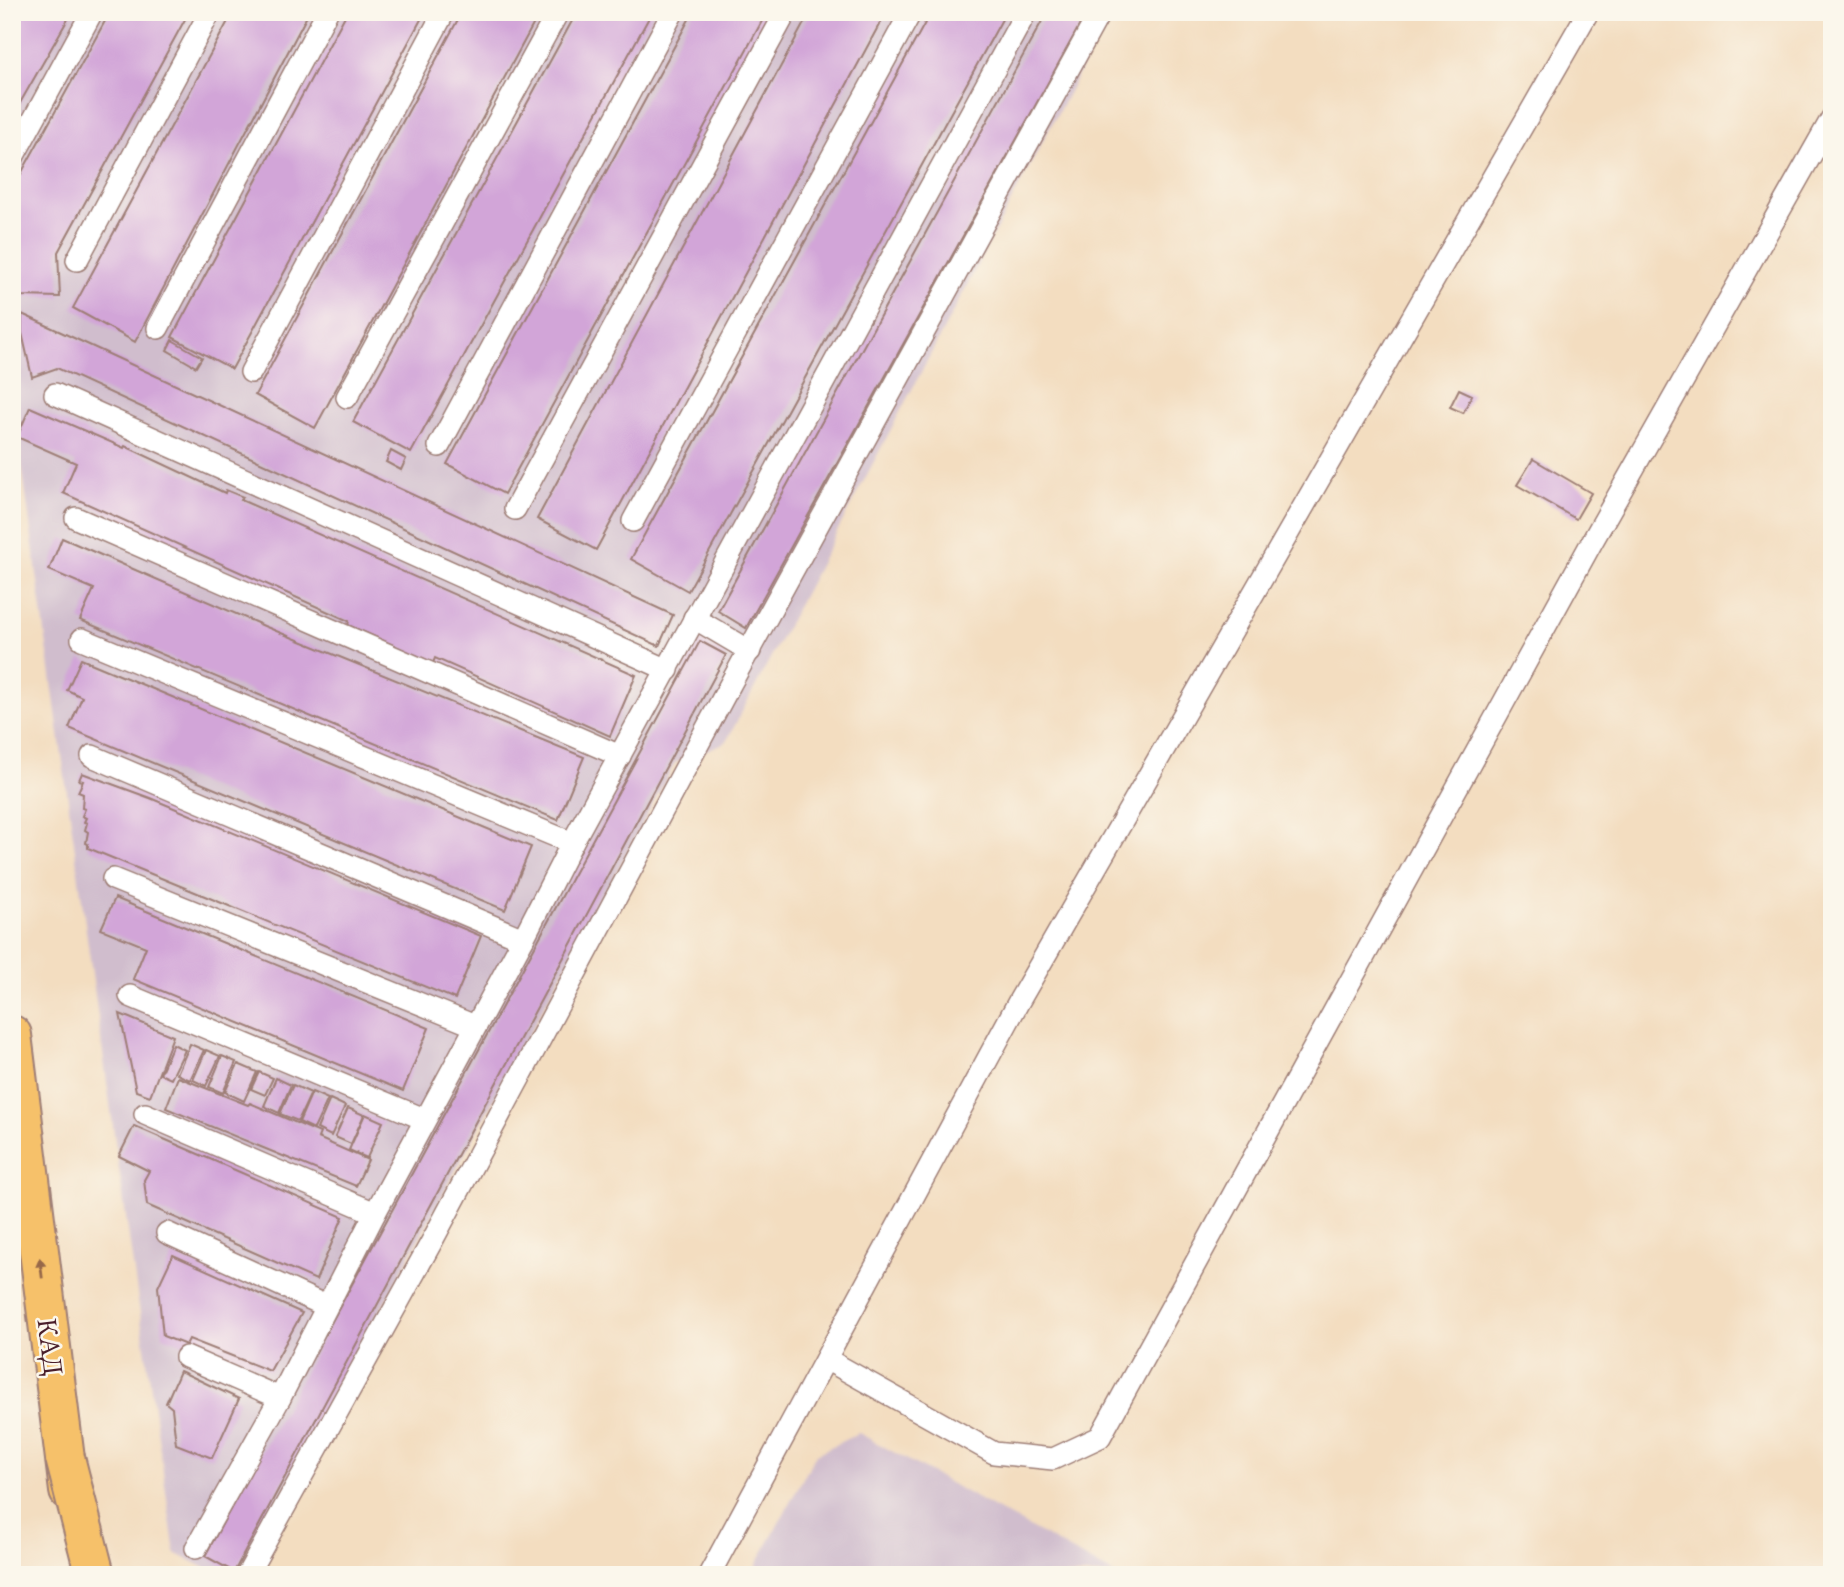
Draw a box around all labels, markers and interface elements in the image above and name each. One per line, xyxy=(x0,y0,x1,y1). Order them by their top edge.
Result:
one-way arrow xyxy=(36,1257,47,1279)
street label: КАД xyxy=(30,1316,72,1378)

